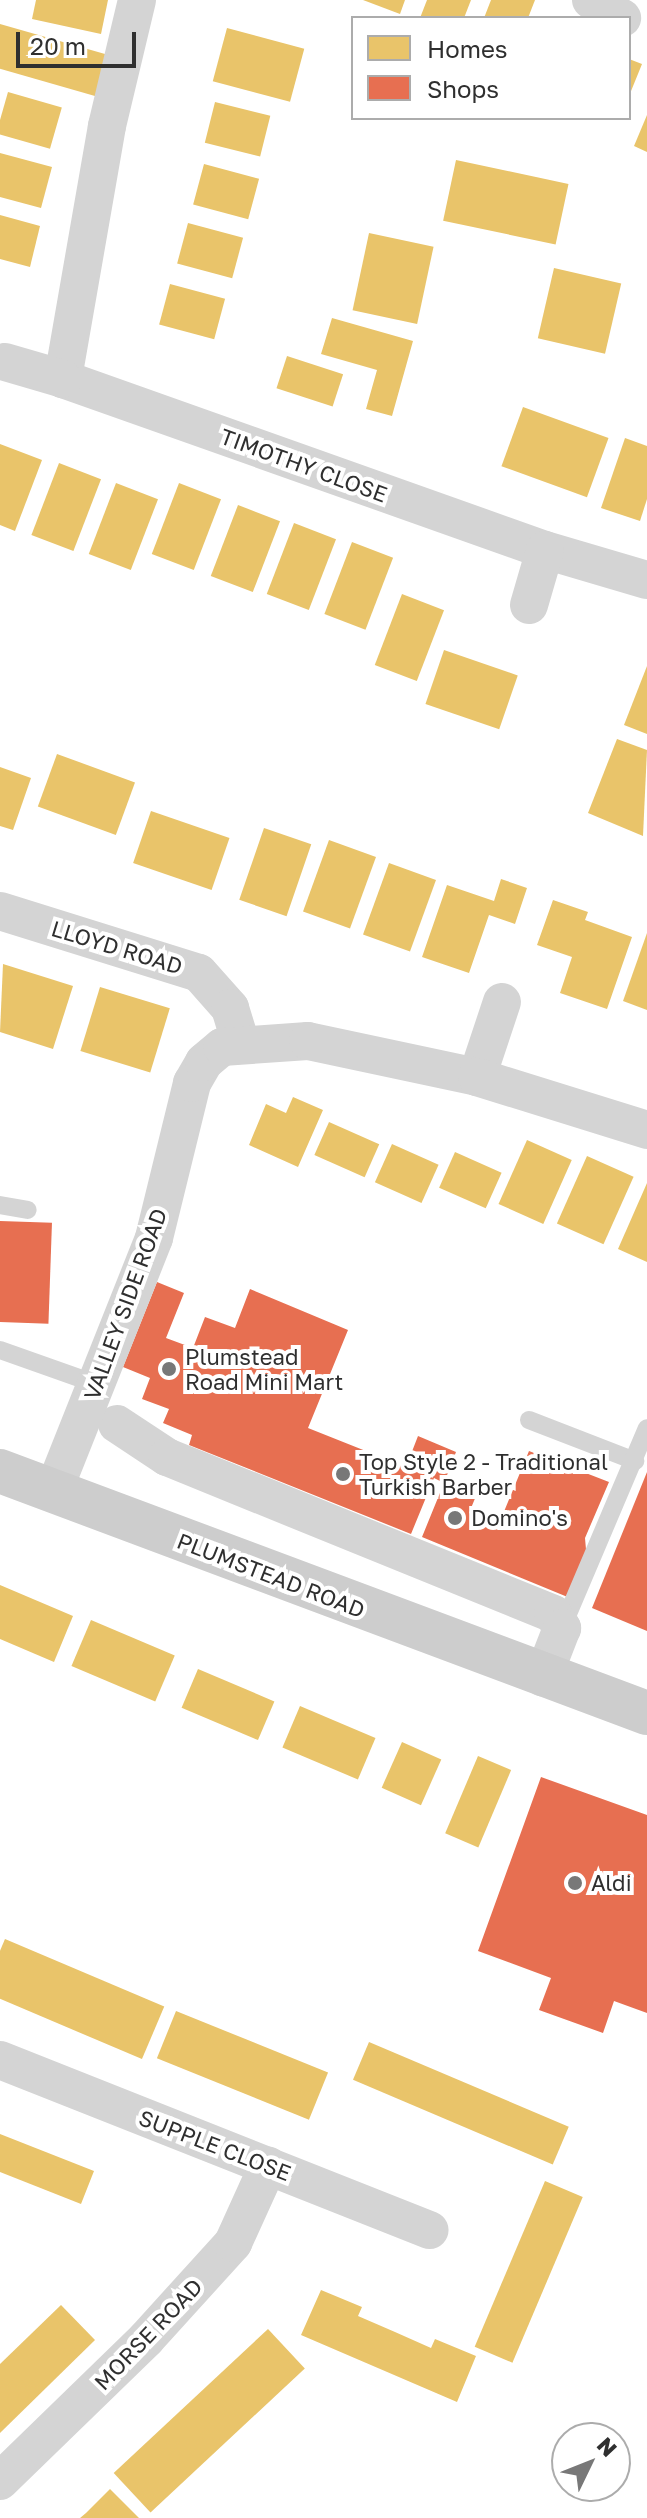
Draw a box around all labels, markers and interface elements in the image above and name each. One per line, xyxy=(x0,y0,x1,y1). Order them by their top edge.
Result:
scale bar xyxy=(20,16,140,66)
legend xyxy=(351,16,631,120)
text: 20 m xyxy=(30,31,86,60)
text: Homes xyxy=(427,34,508,63)
text: Shops xyxy=(427,74,499,103)
street label: TIMOTHY CLOSE xyxy=(217,423,391,507)
street label: LLOYD ROAD xyxy=(48,915,186,979)
street label: VALLEY SIDE ROAD xyxy=(78,1205,172,1403)
place label: Plumstead Road Mini Mart xyxy=(185,1343,343,1394)
marker: Plumstead Road Mini Mart xyxy=(160,1360,178,1378)
place label: Top Style 2 - Traditional Turkish Barber xyxy=(359,1448,608,1500)
marker: Top Style 2 - Traditional Turkish Barber xyxy=(334,1465,352,1483)
place label: Domino's xyxy=(471,1505,568,1531)
marker: Domino's xyxy=(446,1509,464,1527)
street label: PLUMSTEAD ROAD xyxy=(173,1527,369,1623)
place label: Aldi xyxy=(591,1870,632,1896)
marker: Aldi xyxy=(566,1874,584,1892)
street label: SUPPLE CLOSE xyxy=(135,2104,295,2186)
street label: MORSE ROAD xyxy=(88,2273,208,2395)
north arrow xyxy=(551,2422,631,2502)
text: N xyxy=(592,2431,623,2462)

